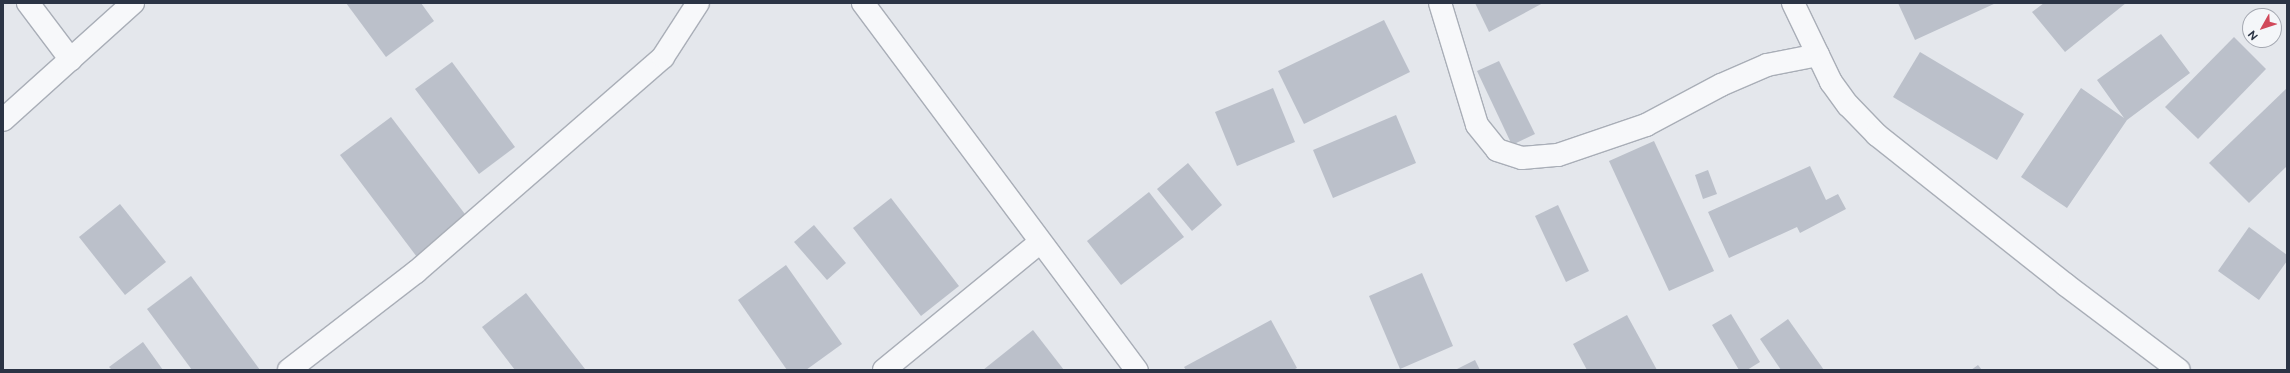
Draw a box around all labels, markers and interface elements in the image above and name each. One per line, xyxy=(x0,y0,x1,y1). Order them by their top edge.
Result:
north arrow xyxy=(2242,8,2282,48)
text: N xyxy=(2245,28,2261,43)

